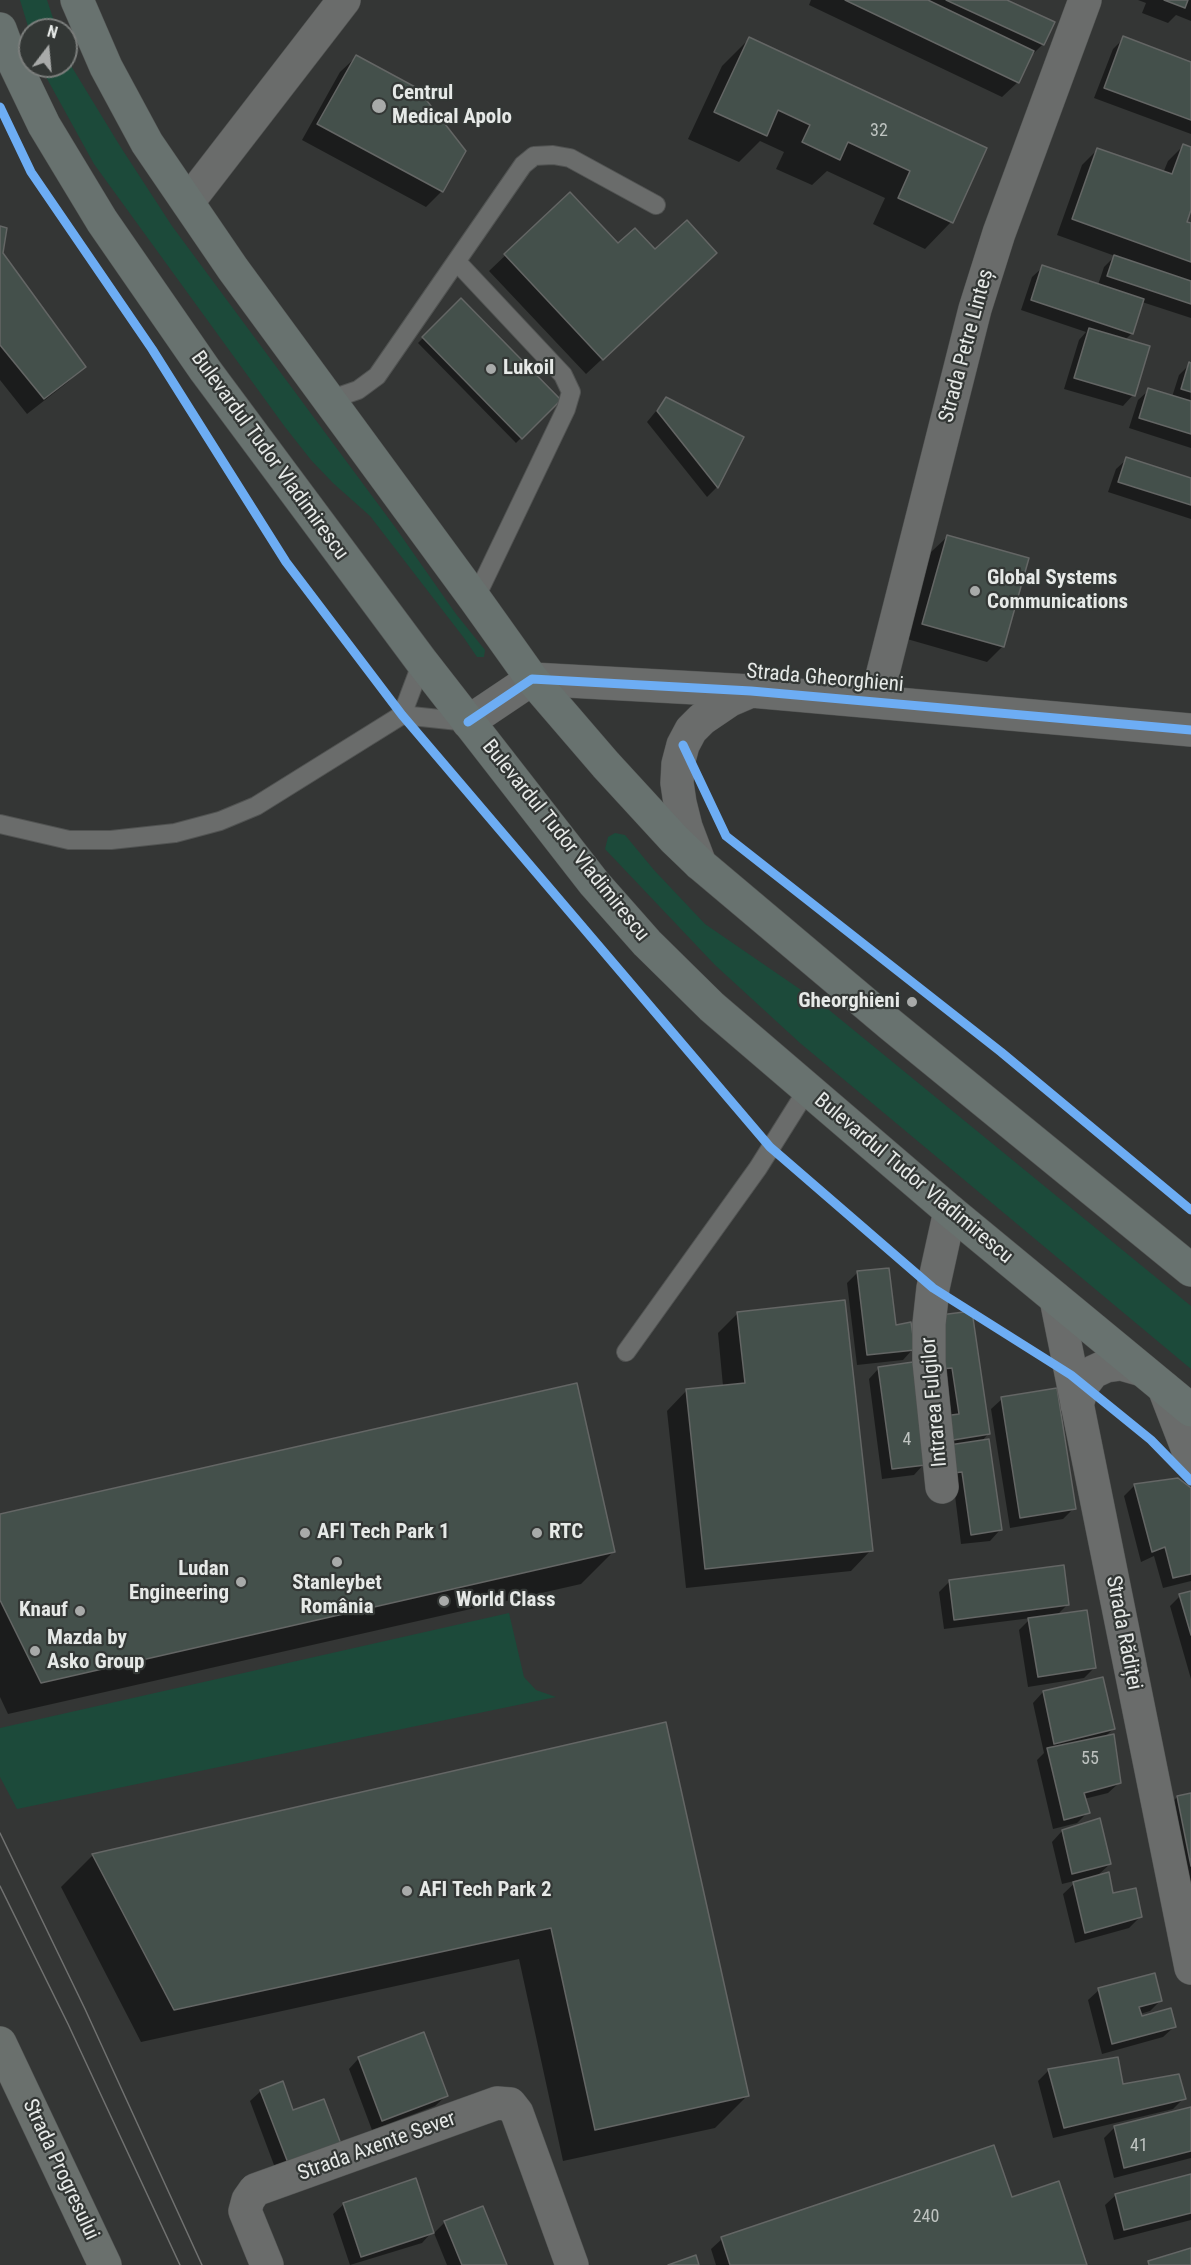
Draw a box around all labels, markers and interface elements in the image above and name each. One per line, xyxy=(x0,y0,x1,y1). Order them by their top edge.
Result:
north arrow xyxy=(18,18,78,78)
text: N xyxy=(45,22,60,43)
place label: Centrul Medical Apolo xyxy=(392,81,512,131)
marker: Centrul Medical Apolo xyxy=(370,97,388,115)
house number: 32 xyxy=(870,120,888,142)
street label: Strada Petre Linteș xyxy=(934,267,1000,425)
street label: Bulevardul Tudor Vladimirescu xyxy=(185,347,353,565)
place label: Lukoil xyxy=(503,356,554,382)
marker: Lukoil xyxy=(484,362,498,376)
place label: Global Systems Communications xyxy=(987,566,1128,616)
marker: Global Systems Communications xyxy=(968,584,982,598)
street label: Strada Gheorghieni xyxy=(745,660,905,698)
street label: Bulevardul Tudor Vladimirescu xyxy=(476,735,654,947)
place label: Gheorghieni xyxy=(798,989,900,1015)
marker: Gheorghieni xyxy=(905,995,919,1009)
street label: Bulevardul Tudor Vladimirescu xyxy=(808,1088,1018,1270)
street label: Intrarea Fulgilor xyxy=(917,1336,953,1468)
house number: 4 xyxy=(903,1429,911,1451)
place label: AFI Tech Park 1 xyxy=(317,1520,450,1546)
place label: RTC xyxy=(549,1520,583,1546)
marker: AFI Tech Park 1 xyxy=(298,1526,312,1540)
marker: RTC xyxy=(530,1526,544,1540)
marker: Stanleybet România xyxy=(330,1555,344,1569)
place label: Ludan Engineering xyxy=(129,1557,229,1607)
place label: Stanleybet România xyxy=(292,1571,382,1621)
street label: Strada Rădiței xyxy=(1100,1574,1146,1692)
marker: Ludan Engineering xyxy=(234,1575,248,1589)
place label: World Class xyxy=(456,1588,556,1614)
marker: World Class xyxy=(437,1594,451,1608)
place label: Knauf xyxy=(19,1598,68,1624)
marker: Knauf xyxy=(73,1604,87,1618)
place label: Mazda by Asko Group xyxy=(47,1626,144,1676)
marker: Mazda by Asko Group xyxy=(28,1644,42,1658)
house number: 55 xyxy=(1081,1748,1099,1770)
place label: AFI Tech Park 2 xyxy=(419,1878,552,1904)
marker: AFI Tech Park 2 xyxy=(400,1884,414,1898)
street label: Strada Progresului xyxy=(16,2095,104,2245)
street label: Strada Axente Sever xyxy=(295,2107,459,2187)
house number: 41 xyxy=(1130,2135,1148,2157)
house number: 240 xyxy=(913,2206,939,2228)

